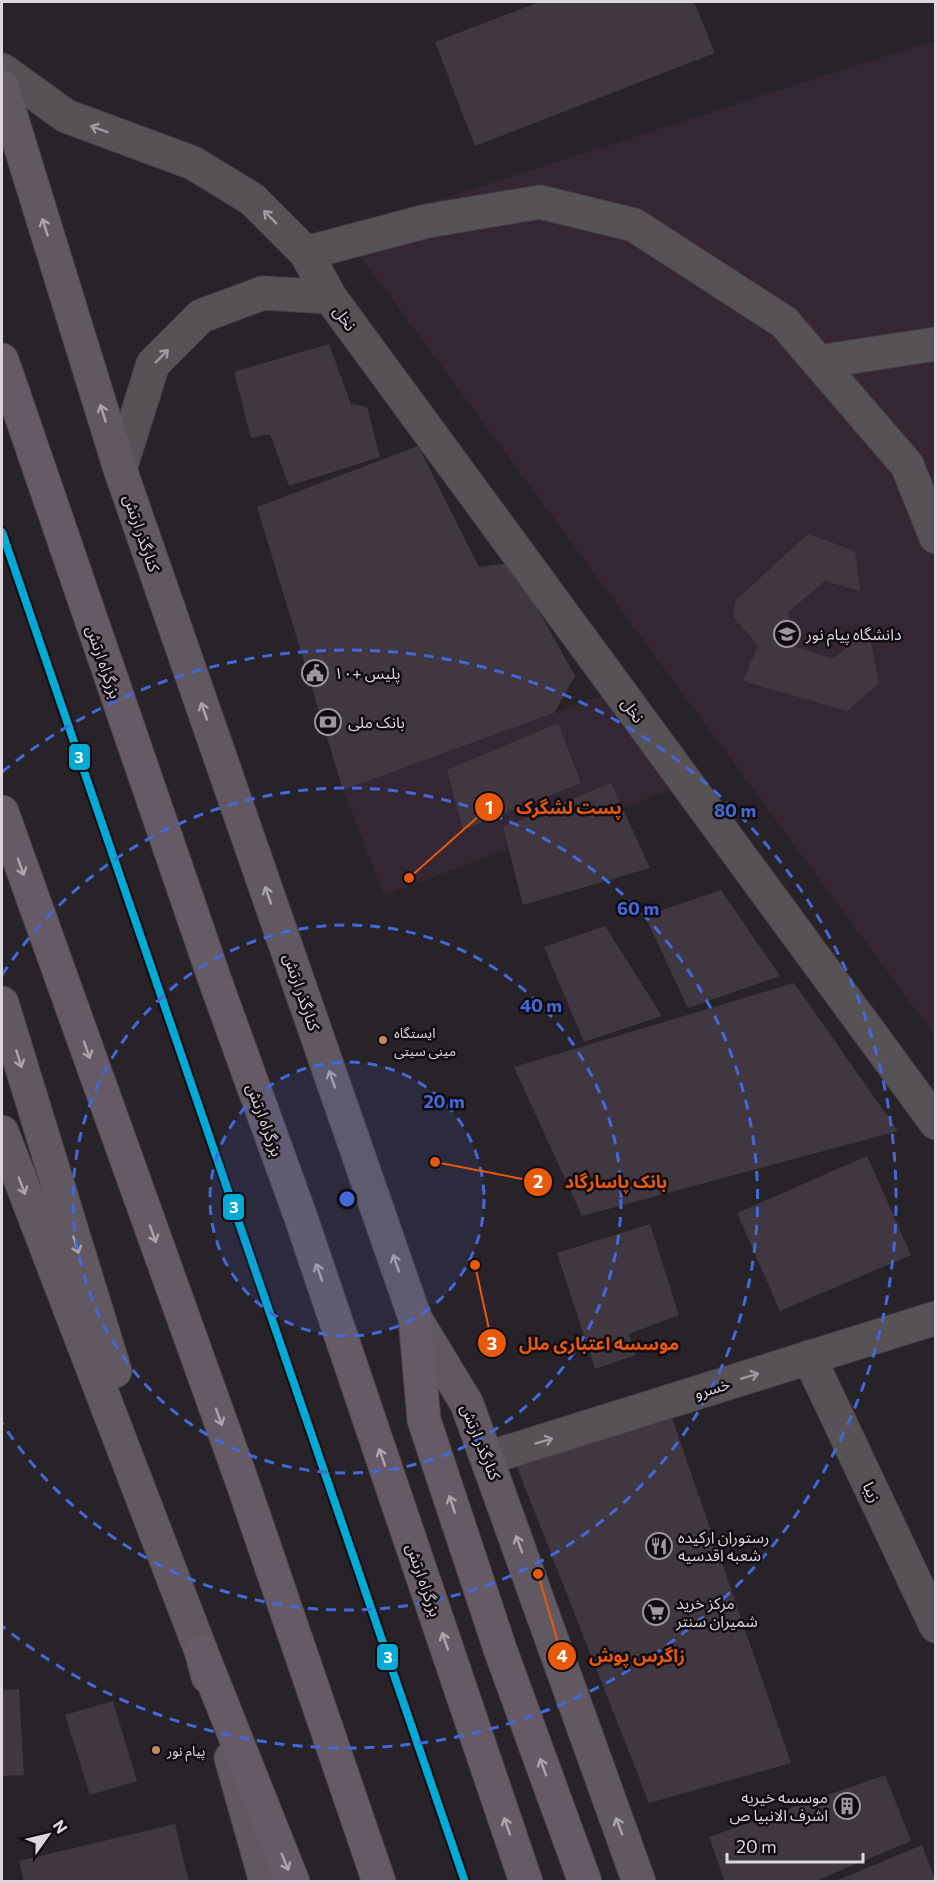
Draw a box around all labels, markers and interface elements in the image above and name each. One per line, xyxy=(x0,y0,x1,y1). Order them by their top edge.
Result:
one-way arrow xyxy=(90,123,109,134)
one-way arrow xyxy=(263,210,278,225)
one-way arrow xyxy=(39,218,50,237)
street label: نخل xyxy=(329,302,361,334)
one-way arrow xyxy=(154,348,169,363)
one-way arrow xyxy=(97,404,108,423)
street label: کنارگذر ارتش xyxy=(119,492,165,575)
school or university icon: دانشگاه پیام نور xyxy=(772,619,802,649)
street label: بزرگراه ارتش xyxy=(82,623,126,701)
place label: دانشگاه پیام نور xyxy=(805,624,902,647)
public building icon: پلیس +۱۰ xyxy=(300,658,330,688)
place label: پلیس +۱۰ xyxy=(334,663,401,684)
street label: نخل xyxy=(617,694,649,726)
one-way arrow xyxy=(198,702,209,720)
bank icon: بانک ملی xyxy=(313,707,343,737)
place label: بانک ملی xyxy=(348,712,405,732)
line badge: 3 xyxy=(68,743,91,771)
text: 3 xyxy=(74,747,84,766)
callout: پست لشگرک xyxy=(474,789,634,825)
text: 1 xyxy=(485,796,493,818)
text: پست لشگرک xyxy=(516,796,622,820)
text: 80 m xyxy=(714,799,756,821)
one-way arrow xyxy=(17,857,28,876)
one-way arrow xyxy=(262,886,273,905)
text: 60 m xyxy=(617,897,659,919)
street label: کنارگذر ارتش xyxy=(279,951,325,1034)
text: 40 m xyxy=(520,994,562,1016)
place label: ایستگاه مینی سیتی xyxy=(394,1024,456,1060)
marker: ایستگاه مینی سیتی xyxy=(377,1034,389,1046)
one-way arrow xyxy=(83,1040,94,1059)
one-way arrow xyxy=(14,1049,25,1068)
one-way arrow xyxy=(326,1070,337,1089)
street label: بزرگراه ارتش xyxy=(243,1081,287,1159)
text: 20 m xyxy=(423,1090,465,1112)
callout: بانک پاسارگاد xyxy=(523,1164,680,1200)
text: 2 xyxy=(533,1170,543,1192)
text: بانک پاسارگاد xyxy=(565,1170,667,1194)
one-way arrow xyxy=(18,1177,29,1195)
centre of rings xyxy=(337,1189,357,1209)
line badge: 3 xyxy=(222,1193,245,1221)
text: 3 xyxy=(229,1197,239,1216)
one-way arrow xyxy=(148,1224,159,1243)
one-way arrow xyxy=(71,1235,82,1254)
one-way arrow xyxy=(390,1254,401,1273)
one-way arrow xyxy=(313,1263,324,1282)
callout: موسسه اعتباری ملل xyxy=(477,1325,691,1361)
text: 3 xyxy=(487,1332,497,1354)
text: موسسه اعتباری ملل xyxy=(519,1332,679,1355)
one-way arrow xyxy=(740,1370,759,1381)
street label: خسرو xyxy=(692,1373,732,1403)
street label: کنارگذر ارتش xyxy=(457,1401,505,1483)
one-way arrow xyxy=(214,1408,225,1426)
one-way arrow xyxy=(534,1434,553,1445)
one-way arrow xyxy=(375,1448,386,1467)
street label: زیبا xyxy=(859,1479,885,1505)
one-way arrow xyxy=(445,1495,456,1514)
place label: رستوران‌ ارکیده شعبه اقدسیه xyxy=(678,1527,769,1564)
restaurant icon: رستوران‌ ارکیده شعبه اقدسیه xyxy=(644,1531,674,1561)
one-way arrow xyxy=(512,1535,523,1554)
street label: بزرگراه ارتش xyxy=(402,1541,446,1619)
place label: مرکز خرید شمیران سنتر xyxy=(675,1593,758,1631)
supermarket icon: مرکز خرید شمیران سنتر xyxy=(641,1597,671,1627)
one-way arrow xyxy=(438,1633,449,1651)
callout: زاگرس پوش xyxy=(547,1638,697,1674)
line badge: 3 xyxy=(376,1643,399,1671)
text: 4 xyxy=(556,1644,568,1666)
text: زاگرس پوش xyxy=(589,1644,685,1668)
text: 3 xyxy=(383,1647,393,1666)
place label: پیام نور xyxy=(166,1742,205,1762)
marker: پیام نور xyxy=(150,1744,162,1756)
one-way arrow xyxy=(537,1759,548,1777)
place label: موسسه خیریه اشرف الانبیا ص xyxy=(730,1787,828,1825)
building icon: موسسه خیریه اشرف الانبیا ص xyxy=(832,1791,862,1821)
north arrow xyxy=(18,1805,78,1865)
text: N xyxy=(50,1816,72,1837)
one-way arrow xyxy=(501,1817,512,1836)
one-way arrow xyxy=(613,1817,624,1836)
scale bar xyxy=(727,1826,864,1864)
text: 20 m xyxy=(736,1835,777,1857)
one-way arrow xyxy=(280,1852,291,1870)

